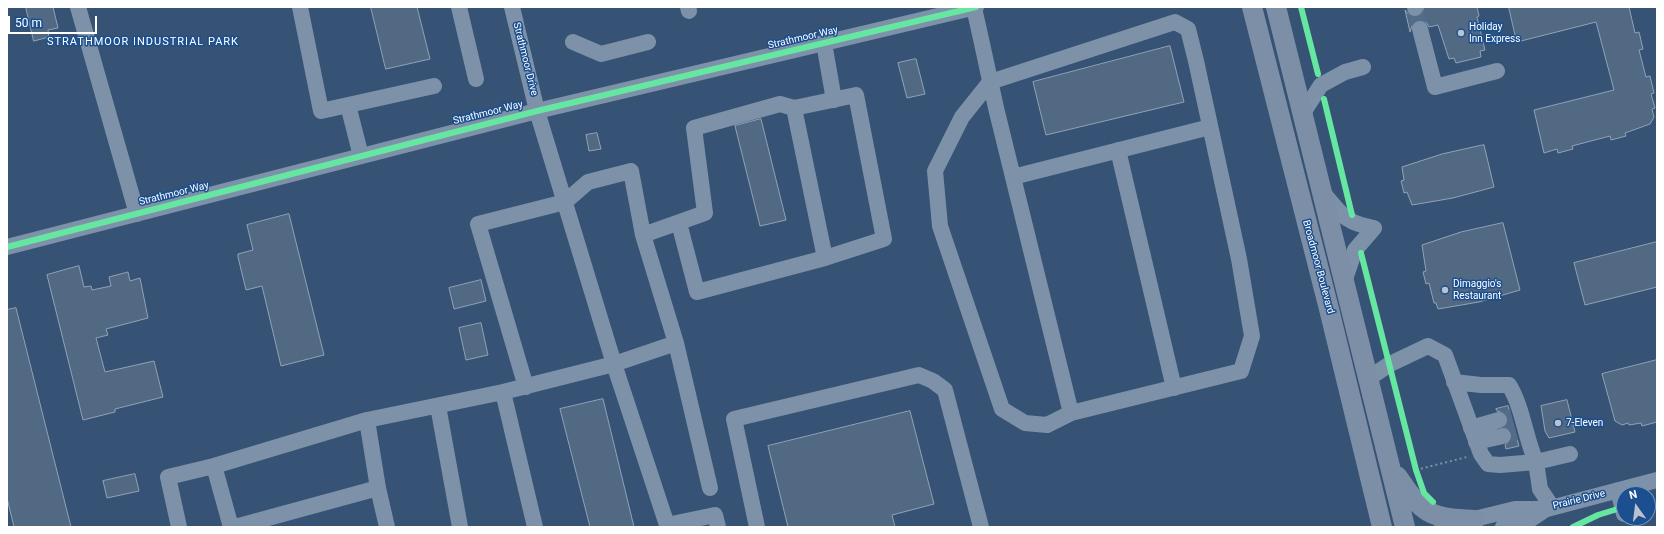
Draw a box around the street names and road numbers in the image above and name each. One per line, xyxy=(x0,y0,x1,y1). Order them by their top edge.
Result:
street label: Strathmoor Drive xyxy=(510,21,540,97)
street label: Strathmoor Way xyxy=(767,24,839,52)
street label: Strathmoor Way xyxy=(452,99,524,127)
street label: Strathmoor Way xyxy=(138,180,210,208)
street label: Broadmoor Boulevard xyxy=(1300,219,1336,315)
street label: Prairie Drive xyxy=(1552,488,1606,512)

